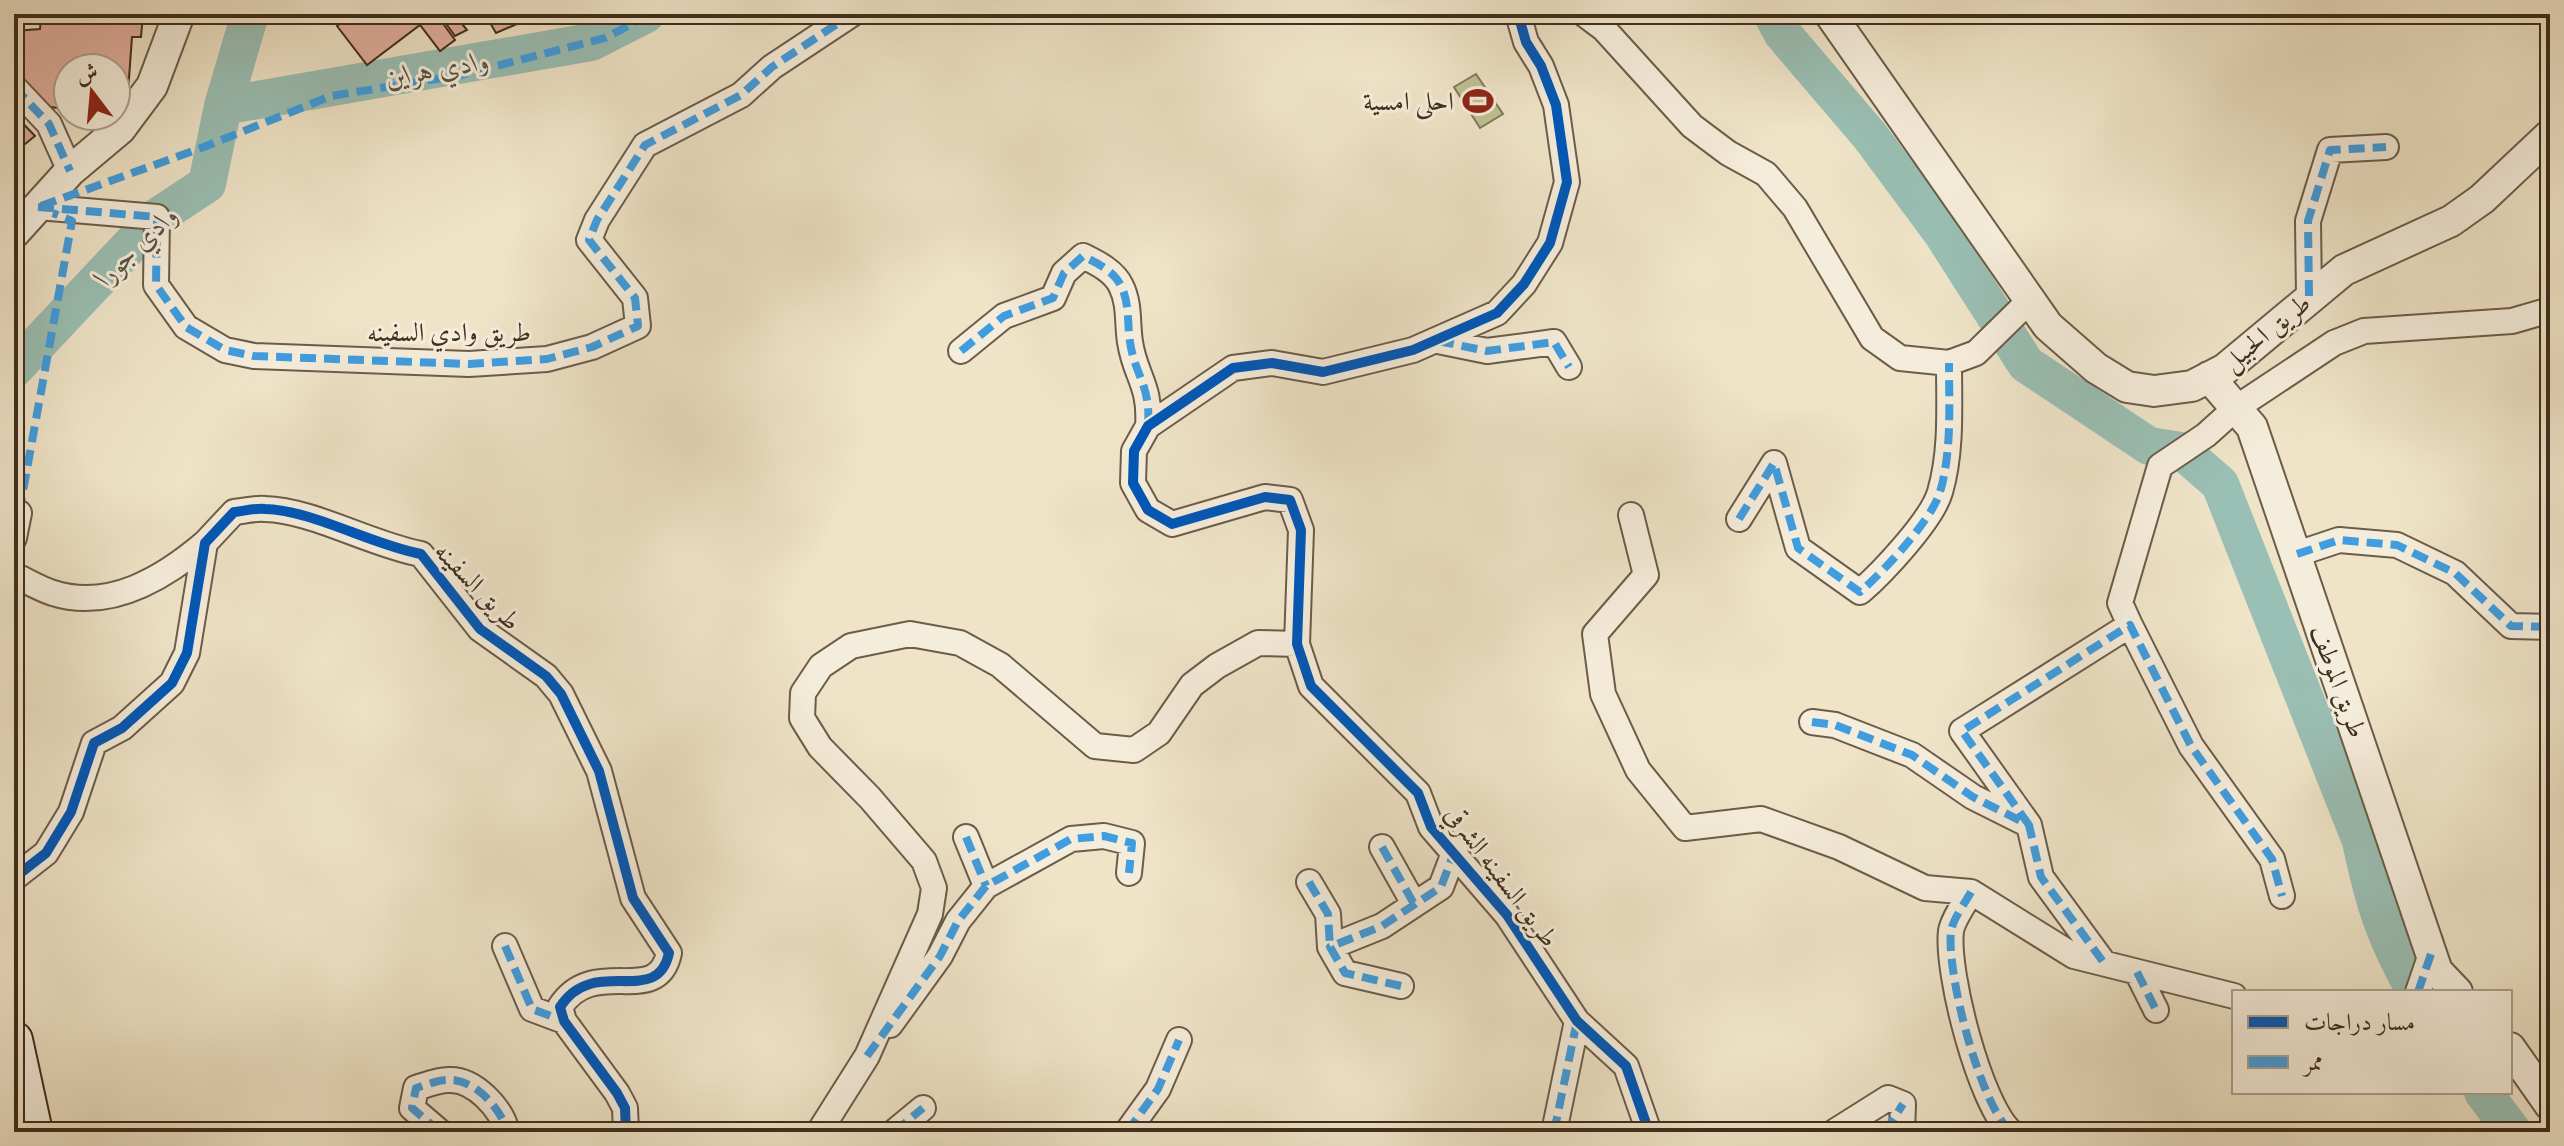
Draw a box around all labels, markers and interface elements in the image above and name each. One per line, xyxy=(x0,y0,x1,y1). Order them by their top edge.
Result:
water label: وادي هراين xyxy=(382,38,493,100)
north arrow xyxy=(52,52,132,132)
text: ش xyxy=(72,54,101,91)
place label: احلى امسية xyxy=(1363,81,1454,120)
sports icon: احلى امسية xyxy=(1461,84,1495,118)
water label: وادي جورا xyxy=(83,194,189,298)
street label: طريق الحبيل xyxy=(2213,283,2319,380)
street label: طريق وادي السفينه xyxy=(367,312,531,353)
street label: طريق السفينه xyxy=(426,532,531,639)
street label: طريق الموطف xyxy=(2301,619,2378,743)
street label: طريق السفينه الشرقي xyxy=(1433,796,1569,957)
legend xyxy=(2232,990,2512,1094)
text: مسار دراجات xyxy=(2304,1004,2415,1039)
text: ممر xyxy=(2301,1044,2323,1079)

